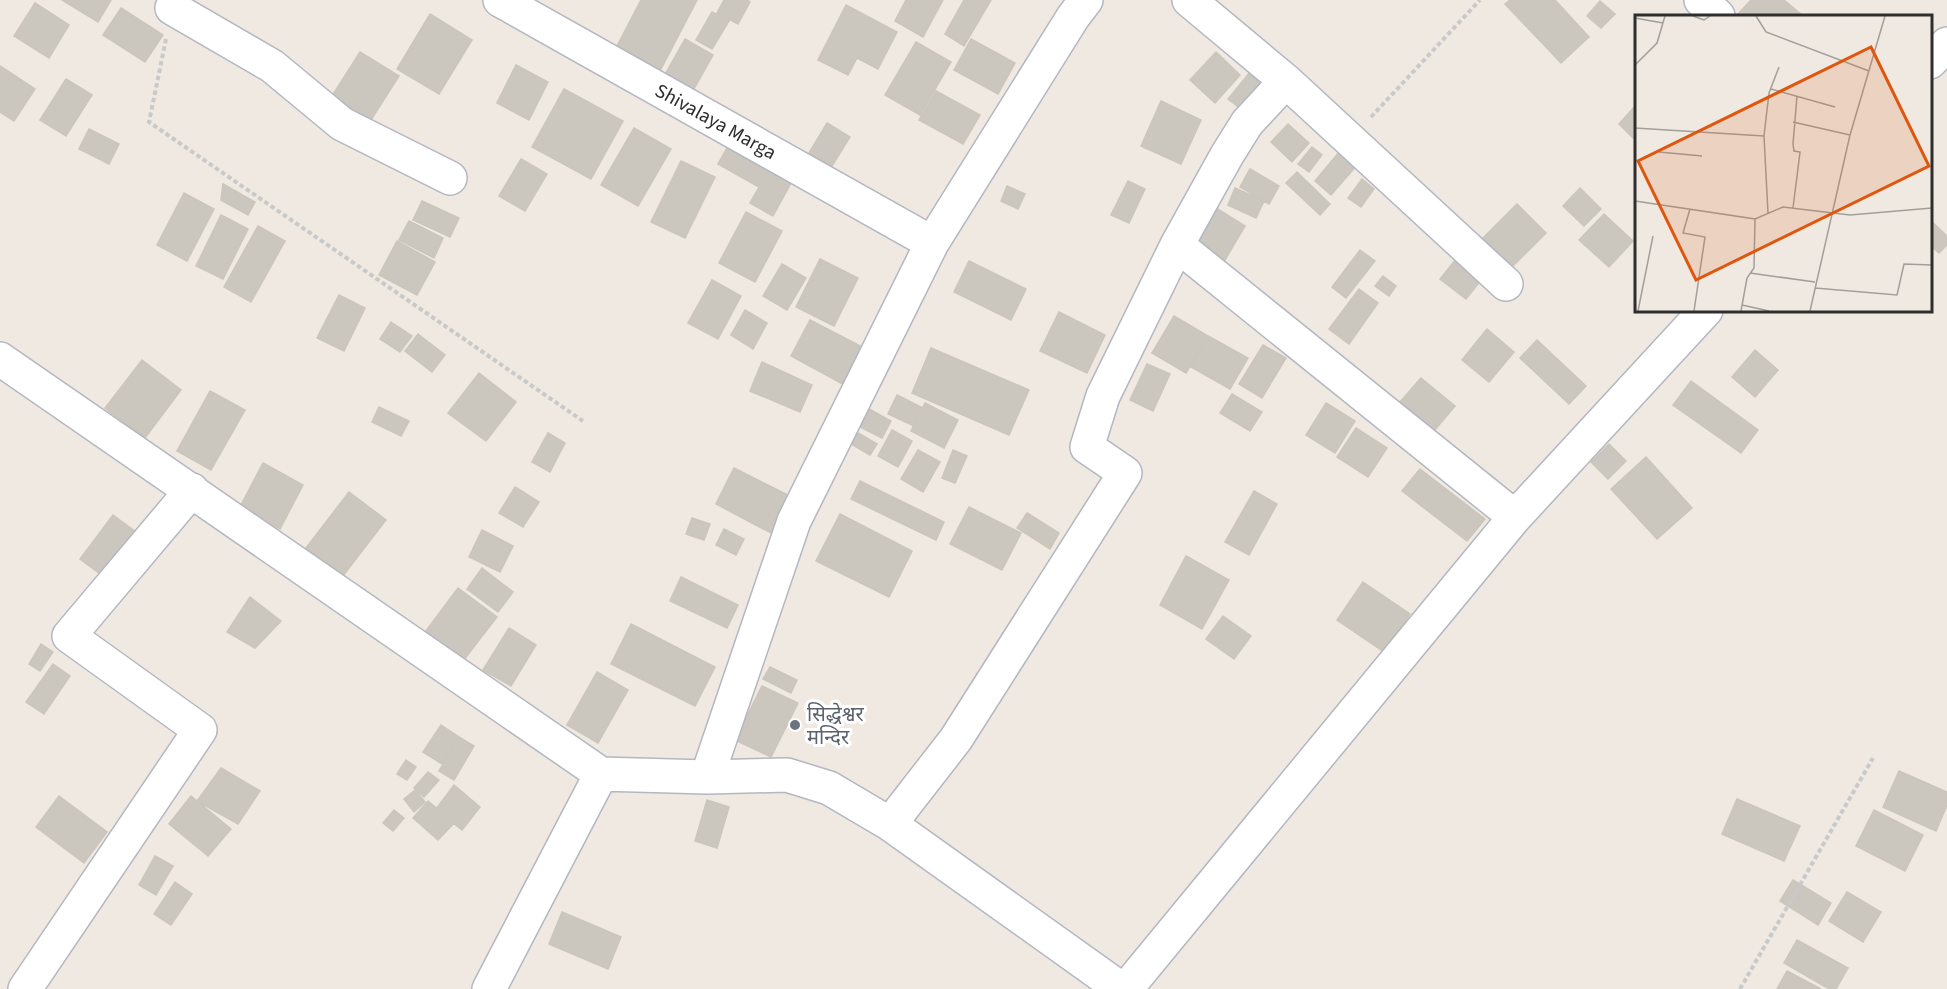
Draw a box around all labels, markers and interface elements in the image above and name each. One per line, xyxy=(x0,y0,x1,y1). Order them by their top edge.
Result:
inset map xyxy=(1635,15,1932,312)
street label: Shivalaya Marga xyxy=(650,77,781,167)
place label: सिद्धेश्वर मन्दिर xyxy=(807,701,864,752)
marker: सिद्धेश्वर मन्दिर xyxy=(788,718,802,732)

